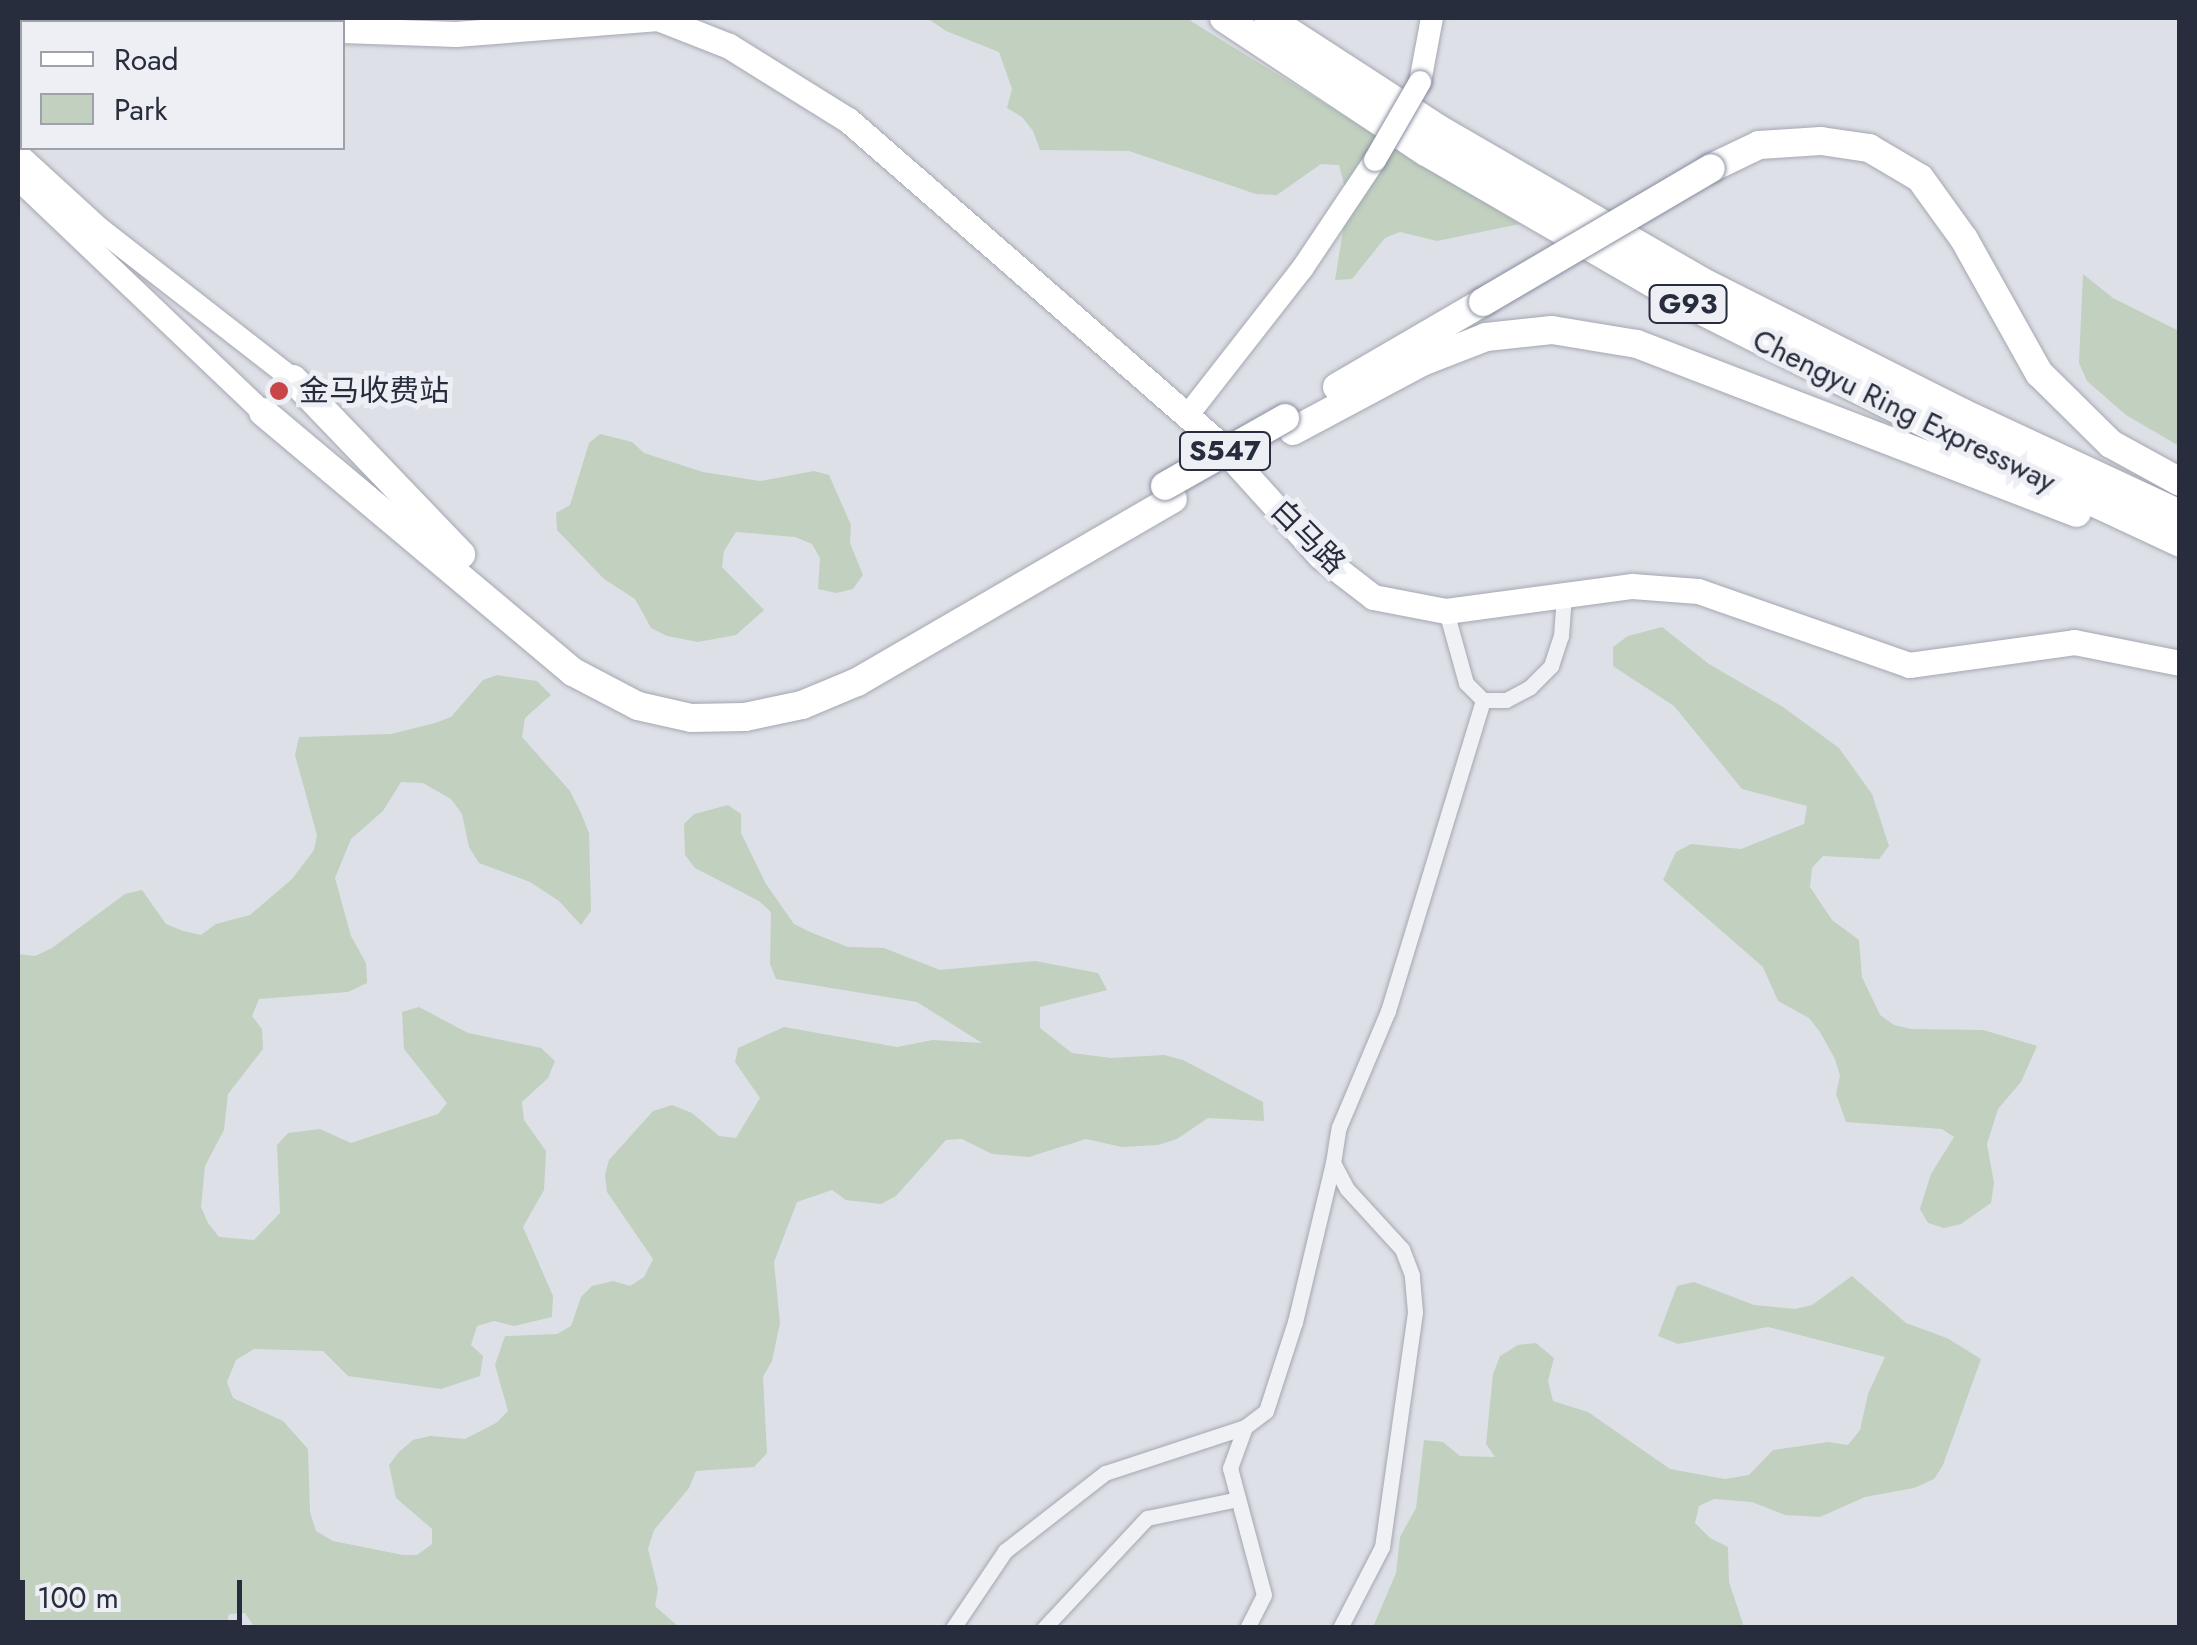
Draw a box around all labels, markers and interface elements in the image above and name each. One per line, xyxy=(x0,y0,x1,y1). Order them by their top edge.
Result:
legend xyxy=(20,20,345,150)
text: Road xyxy=(114,38,179,81)
text: Park xyxy=(114,88,167,131)
road number: G93 xyxy=(1648,281,1728,327)
street label: Chengyu Ring Expressway xyxy=(1747,322,2061,500)
place label: 金马收费站 xyxy=(299,373,449,409)
marker: 金马收费站 xyxy=(268,380,290,402)
road number: S547 xyxy=(1178,428,1272,474)
street label: 白马路 xyxy=(1263,492,1353,582)
scale bar xyxy=(25,1560,248,1622)
text: 100 m xyxy=(37,1576,119,1619)

